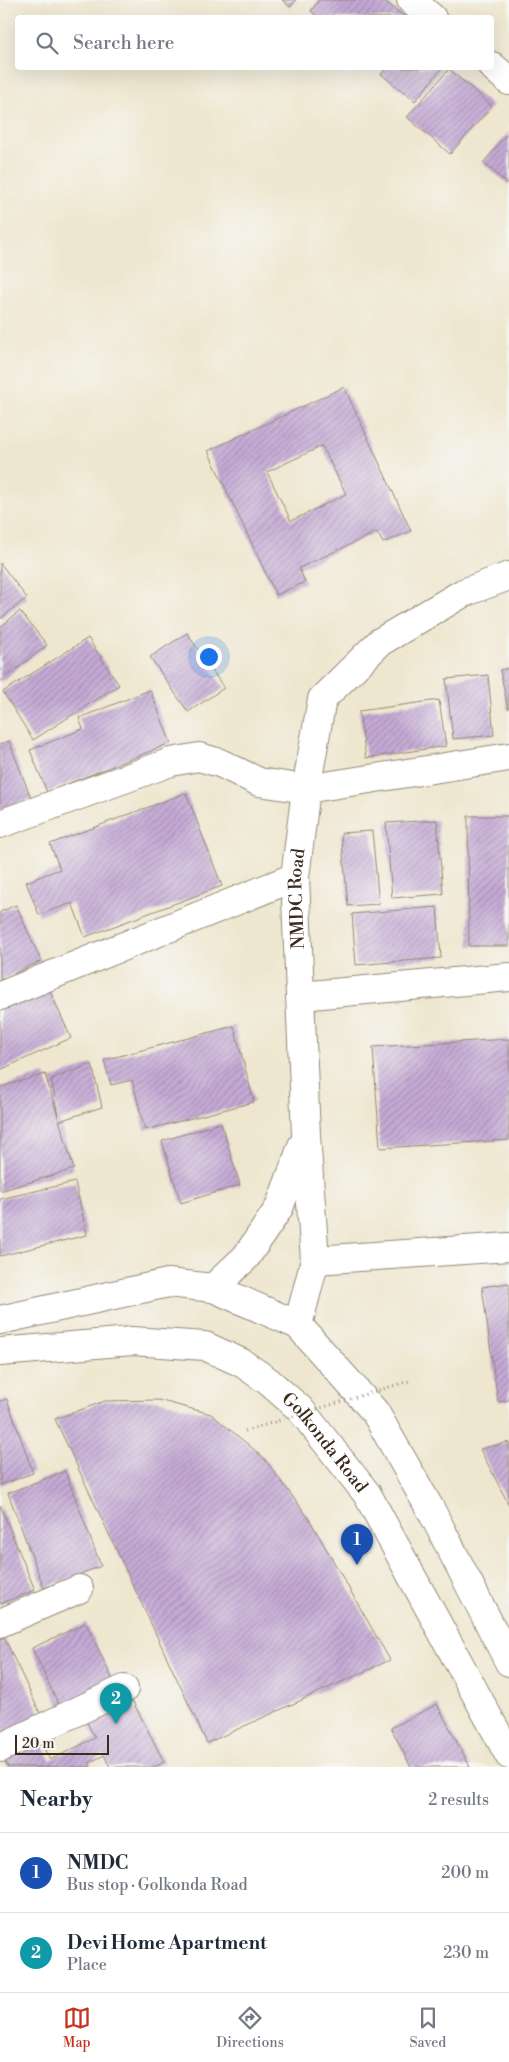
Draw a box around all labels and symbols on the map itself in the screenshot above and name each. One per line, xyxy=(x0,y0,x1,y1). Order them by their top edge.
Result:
your location xyxy=(196,644,222,670)
street label: NMDC Road xyxy=(284,846,311,950)
street label: Golkonda Road xyxy=(277,1387,373,1498)
pin: 1 xyxy=(341,1524,373,1565)
pin: 2 xyxy=(100,1683,132,1724)
scale bar xyxy=(15,1732,109,1755)

